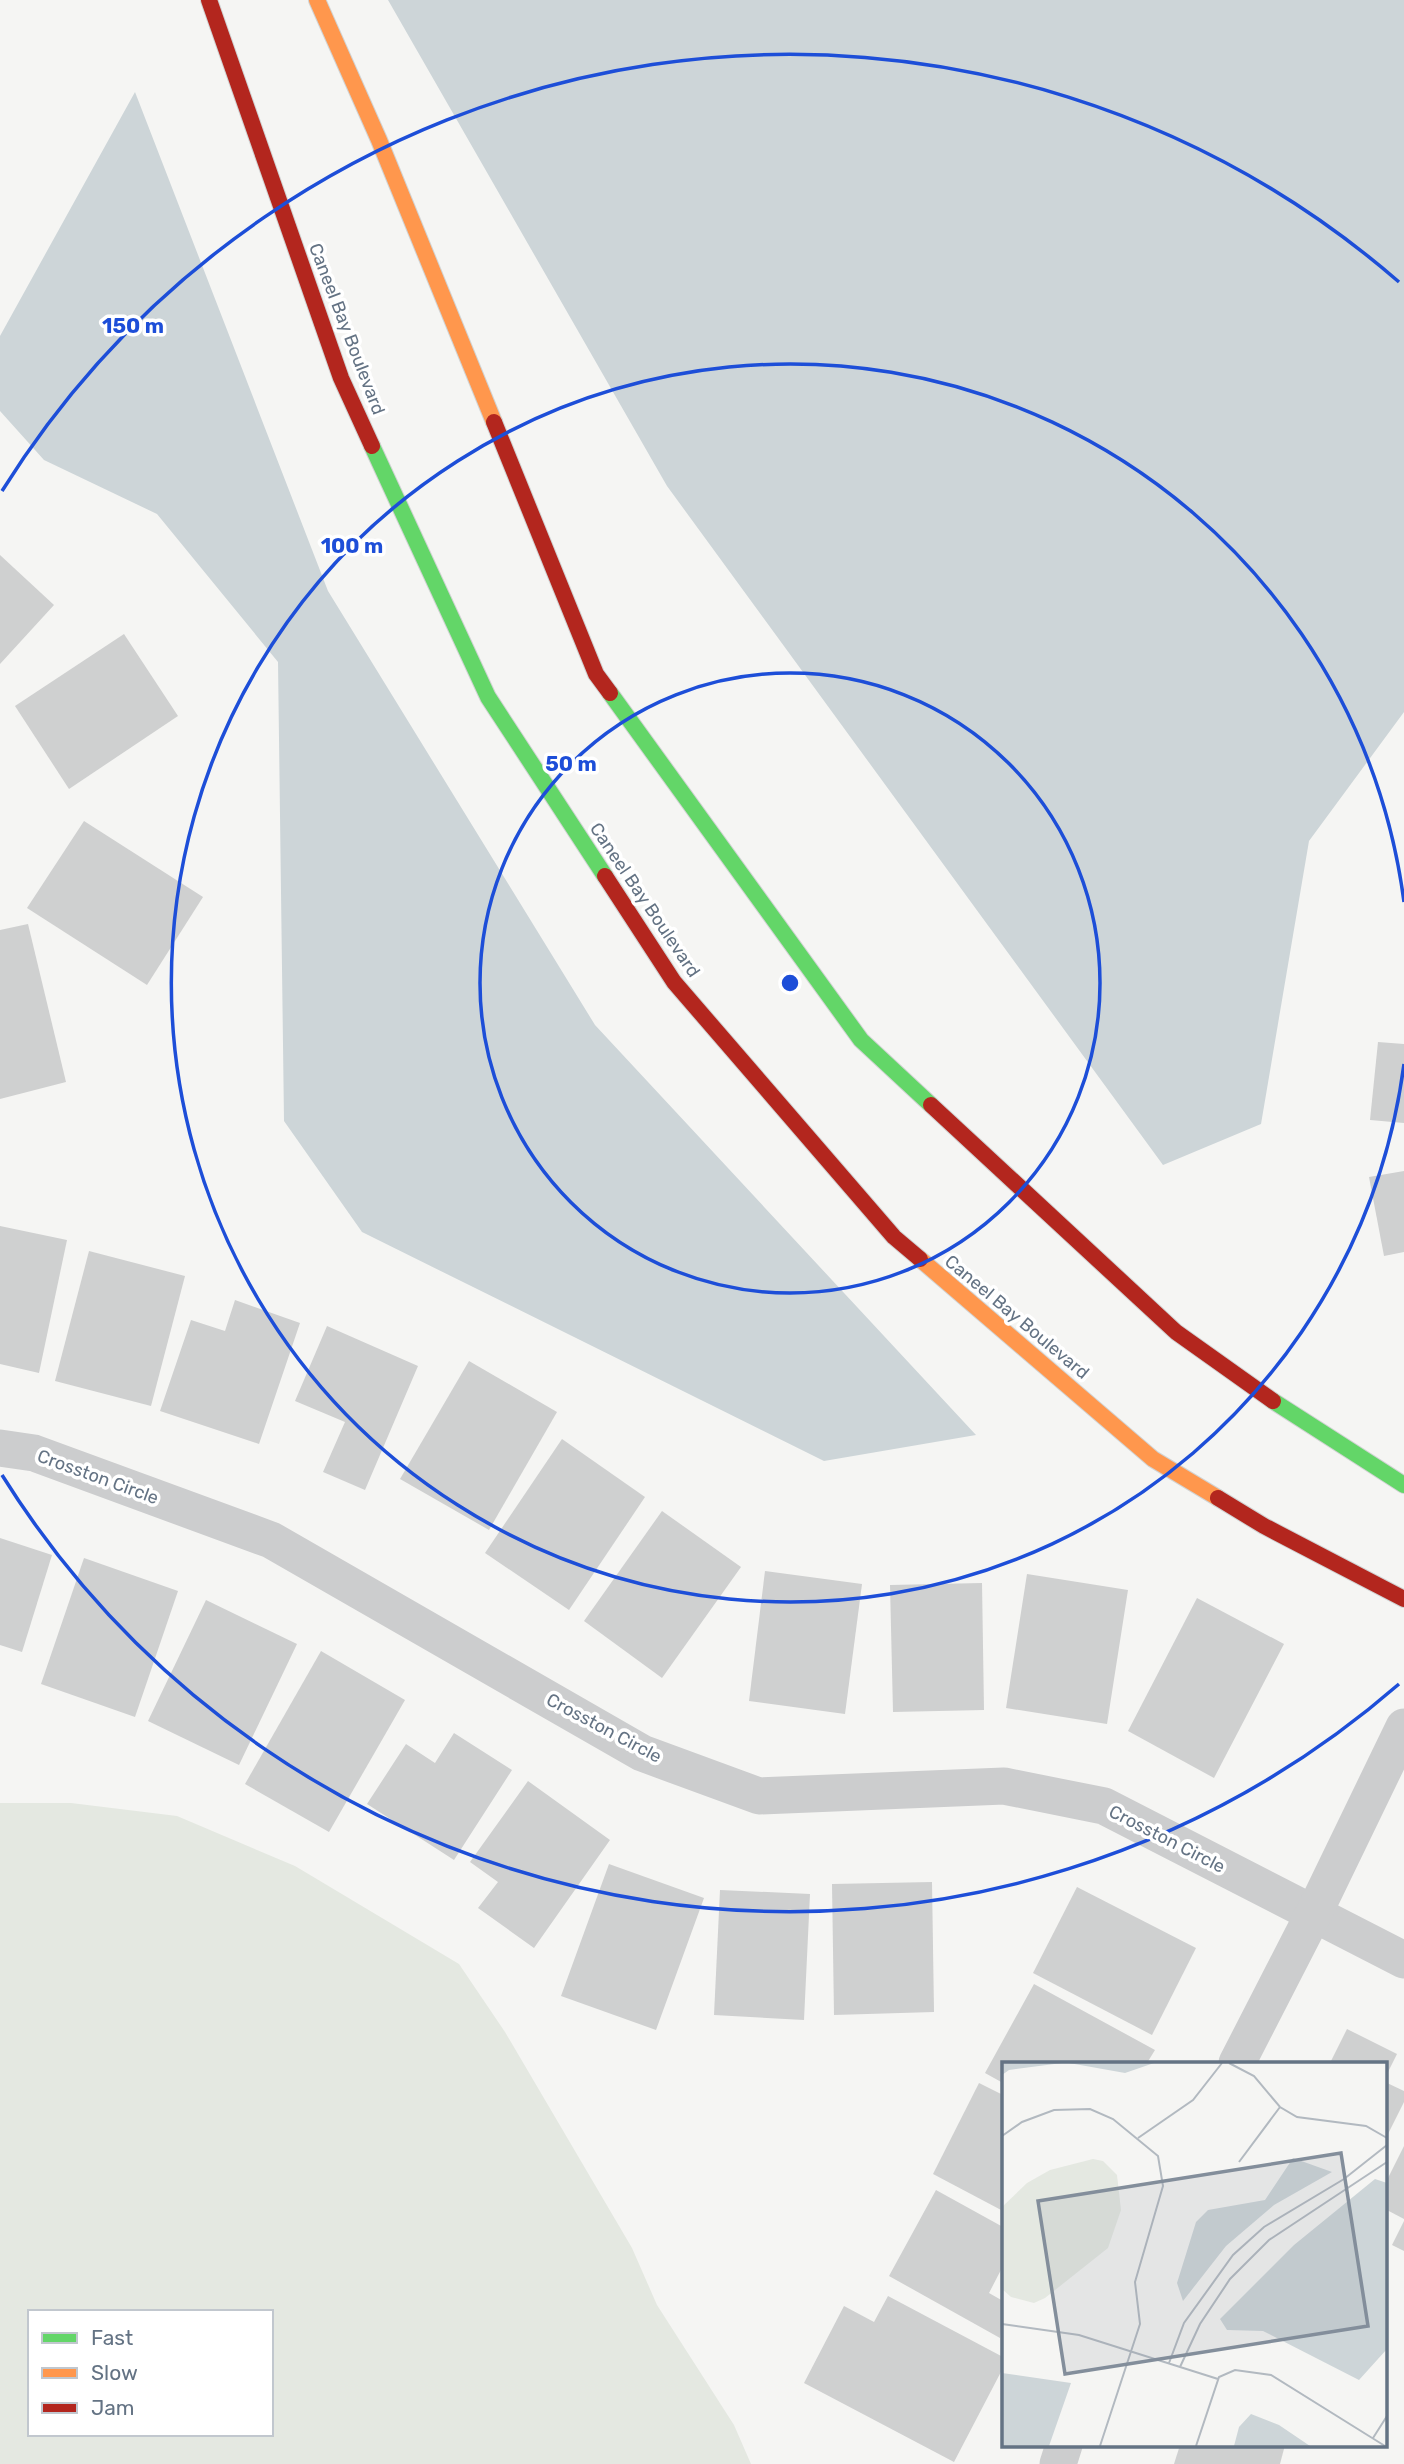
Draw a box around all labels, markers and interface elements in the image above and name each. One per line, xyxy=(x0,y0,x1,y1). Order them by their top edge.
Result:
street label: Caneel Bay Boulevard xyxy=(304,240,390,418)
text: 150 m xyxy=(102,313,164,338)
text: 100 m xyxy=(321,533,383,558)
text: 50 m xyxy=(545,751,597,776)
street label: Caneel Bay Boulevard xyxy=(585,819,705,981)
centre of rings xyxy=(778,971,802,995)
street label: Caneel Bay Boulevard xyxy=(940,1250,1094,1384)
street label: Crosston Circle xyxy=(34,1445,162,1509)
street label: Crosston Circle xyxy=(543,1688,665,1768)
street label: Crosston Circle xyxy=(1105,1800,1229,1878)
inset map xyxy=(1002,2062,1386,2446)
legend xyxy=(28,2310,273,2436)
text: Fast xyxy=(91,2325,133,2350)
text: Slow xyxy=(91,2360,138,2385)
text: Jam xyxy=(91,2395,135,2420)

